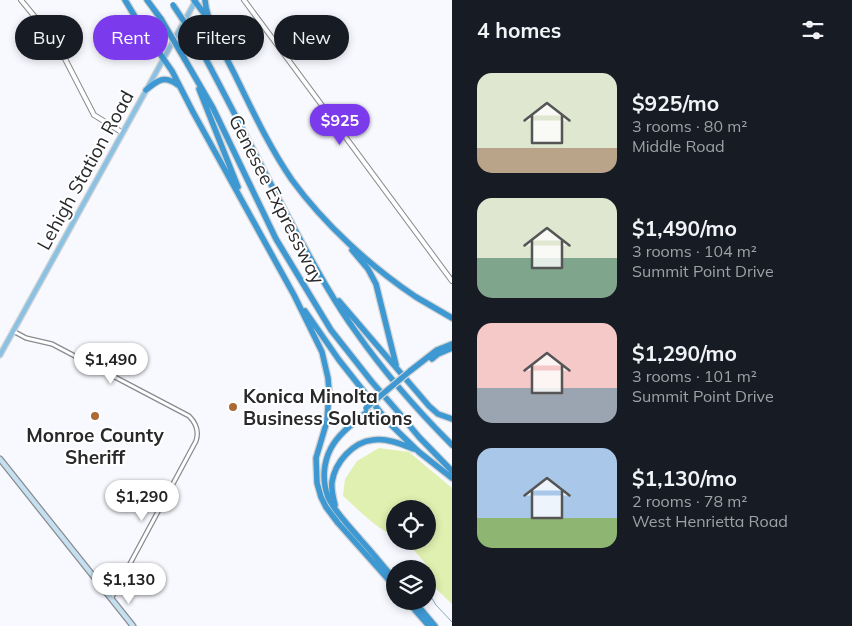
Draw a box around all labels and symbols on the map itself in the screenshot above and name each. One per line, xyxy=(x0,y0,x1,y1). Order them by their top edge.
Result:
street label: Lehigh Station Road xyxy=(31,86,139,254)
pin: $925 xyxy=(310,104,370,146)
street label: Genesee Expressway xyxy=(224,110,330,288)
pin: $1,490 xyxy=(70,342,152,385)
place label: Konica Minolta Business Solutions xyxy=(243,384,412,430)
marker: Konica Minolta Business Solutions xyxy=(227,401,239,413)
marker: Monroe County Sheriff xyxy=(89,410,101,422)
place label: Monroe County Sheriff xyxy=(26,423,164,469)
pin: $1,290 xyxy=(101,480,183,522)
pin: $1,130 xyxy=(88,562,170,605)

